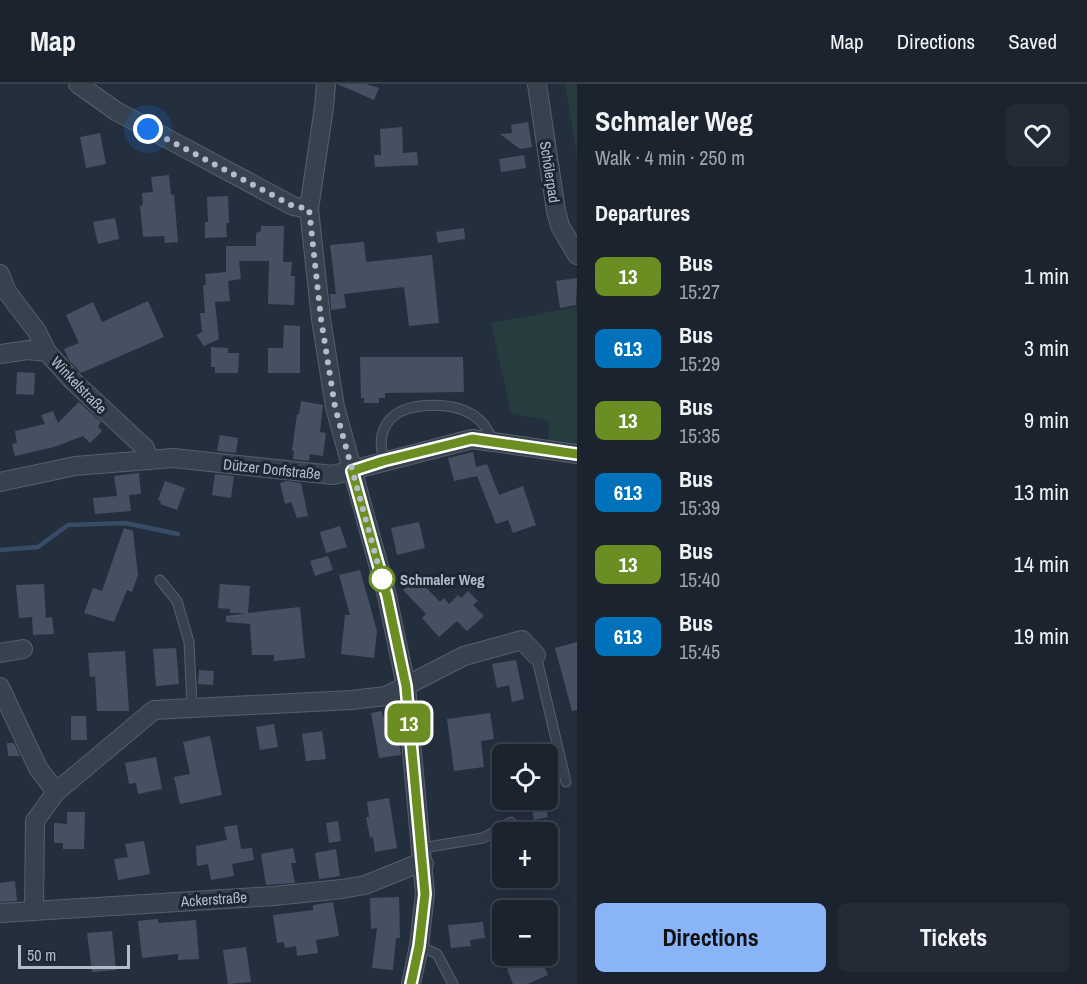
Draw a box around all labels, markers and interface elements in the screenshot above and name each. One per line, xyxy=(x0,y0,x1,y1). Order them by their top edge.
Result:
text: Map xyxy=(30,22,76,60)
text: Map xyxy=(830,27,864,56)
text: Directions xyxy=(897,27,975,56)
text: Saved xyxy=(1008,27,1057,56)
text: Schmaler Weg xyxy=(595,102,753,140)
button: heart xyxy=(1006,104,1069,167)
your location xyxy=(133,114,163,144)
street label: Schölerpad xyxy=(535,140,565,204)
text: Walk · 4 min · 250 m xyxy=(595,144,745,171)
text: Departures xyxy=(595,198,690,228)
text: Bus xyxy=(679,248,713,278)
text: 1 min xyxy=(1024,261,1069,291)
text: 13 xyxy=(618,262,638,291)
text: 15:27 xyxy=(679,278,720,305)
text: Bus xyxy=(679,320,713,350)
text: 3 min xyxy=(1024,333,1069,363)
text: 613 xyxy=(614,334,642,363)
text: 15:29 xyxy=(679,350,720,377)
street label: Winkelstraße xyxy=(46,352,112,418)
text: Bus xyxy=(679,392,713,422)
text: 9 min xyxy=(1024,405,1069,435)
text: 13 xyxy=(618,406,638,435)
text: 15:35 xyxy=(679,422,720,449)
street label: Dützer Dorfstraße xyxy=(222,453,322,485)
text: Bus xyxy=(679,464,713,494)
text: 13 min xyxy=(1014,477,1069,507)
text: 613 xyxy=(614,478,642,507)
text: 15:39 xyxy=(679,494,720,521)
text: Bus xyxy=(679,536,713,566)
text: 14 min xyxy=(1014,549,1069,579)
text: 13 xyxy=(618,550,638,579)
marker: Schmaler Weg xyxy=(369,566,395,592)
text: 15:40 xyxy=(679,566,720,593)
place label: Schmaler Weg xyxy=(400,569,485,590)
text: Bus xyxy=(679,608,713,638)
text: 19 min xyxy=(1014,621,1069,651)
text: 613 xyxy=(614,622,642,651)
text: 15:45 xyxy=(679,638,720,665)
line badge: 13 xyxy=(382,704,436,742)
text: 13 xyxy=(399,709,419,738)
map controls xyxy=(492,744,558,966)
button: locate xyxy=(492,744,558,810)
button: + xyxy=(492,822,558,888)
street label: Ackerstraße xyxy=(179,886,248,912)
button: − xyxy=(492,900,558,966)
button: Directions xyxy=(595,903,826,972)
button: Tickets xyxy=(838,903,1069,972)
scale bar xyxy=(18,942,130,970)
text: 50 m xyxy=(27,944,56,966)

